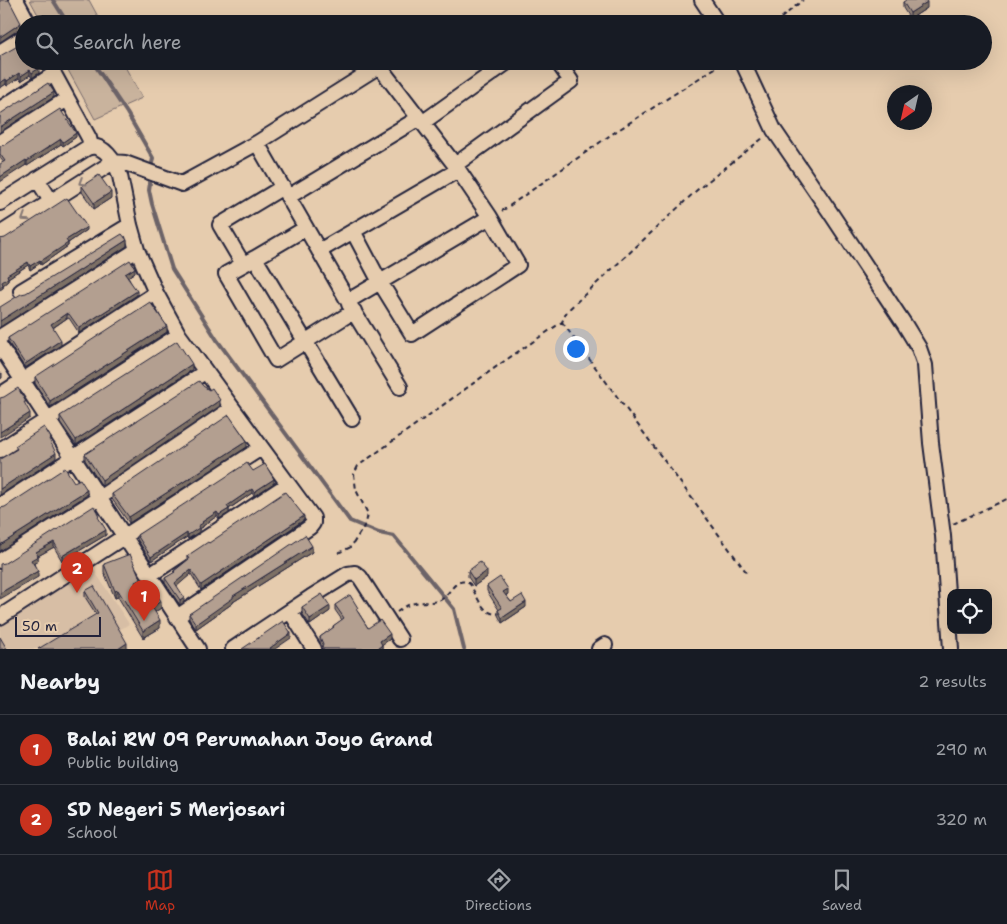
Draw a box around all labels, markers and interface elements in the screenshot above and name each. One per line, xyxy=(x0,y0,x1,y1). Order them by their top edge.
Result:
search box xyxy=(15,15,992,70)
icon: search xyxy=(33,29,61,57)
text: Search here xyxy=(73,30,182,55)
north arrow xyxy=(887,85,932,130)
one-way arrow xyxy=(78,175,87,185)
one-way arrow xyxy=(22,211,31,221)
your location xyxy=(563,336,589,362)
pin: 2 xyxy=(61,552,93,593)
pin: 1 xyxy=(128,580,160,621)
map controls xyxy=(947,589,992,634)
button: locate xyxy=(947,589,992,634)
scale bar xyxy=(15,614,101,637)
text: 50 m xyxy=(22,617,57,635)
text: Nearby xyxy=(20,668,100,696)
text: 2 results xyxy=(918,671,987,692)
text: Balai RW 09 Perumahan Joyo Grand xyxy=(67,727,433,752)
text: 1 xyxy=(32,739,40,760)
text: 290 m xyxy=(935,739,987,760)
text: Public building xyxy=(67,752,179,773)
text: SD Negeri 5 Merjosari xyxy=(67,797,285,822)
text: 2 xyxy=(30,809,42,830)
text: 320 m xyxy=(936,809,987,830)
text: School xyxy=(67,822,117,843)
tab: Map xyxy=(145,866,175,914)
tab: Directions xyxy=(465,866,532,914)
tab: Saved xyxy=(822,866,862,914)

